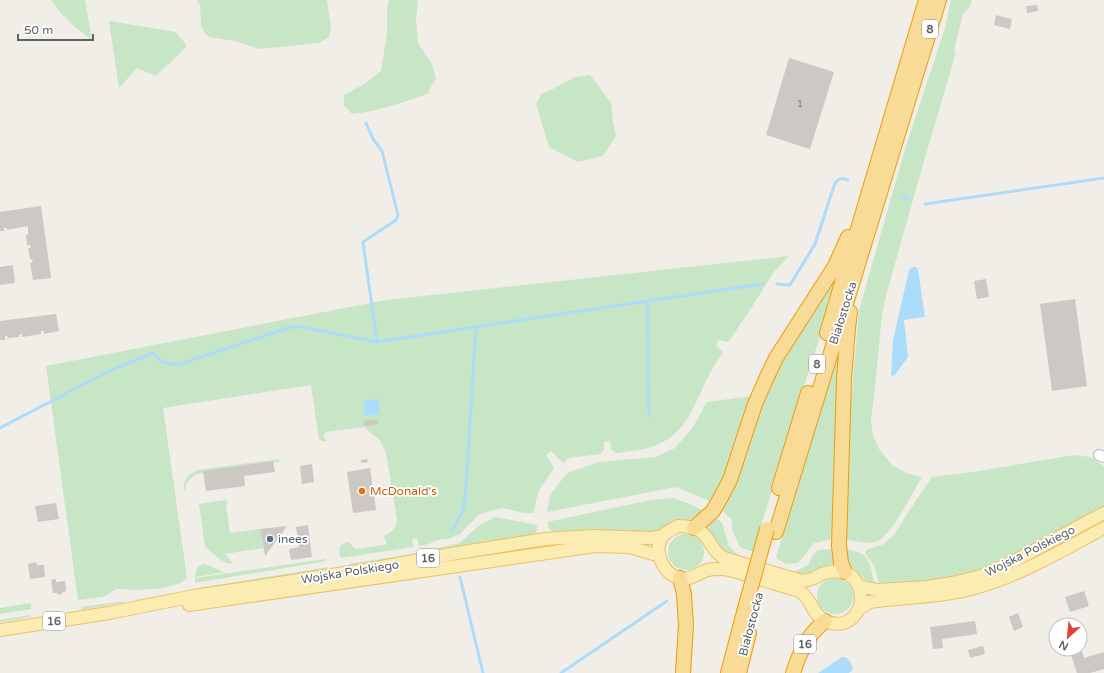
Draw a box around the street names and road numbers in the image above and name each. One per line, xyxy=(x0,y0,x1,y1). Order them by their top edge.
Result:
road number: 8 xyxy=(922,20,938,38)
street label: Białostocka xyxy=(826,280,860,346)
road number: 8 xyxy=(809,355,825,373)
street label: Wojska Polskiego xyxy=(983,522,1077,580)
road number: 16 xyxy=(417,549,439,567)
street label: Wojska Polskiego xyxy=(300,557,400,587)
street label: Białostocka xyxy=(736,591,766,657)
road number: 16 xyxy=(43,612,65,630)
road number: 16 xyxy=(794,635,816,653)

